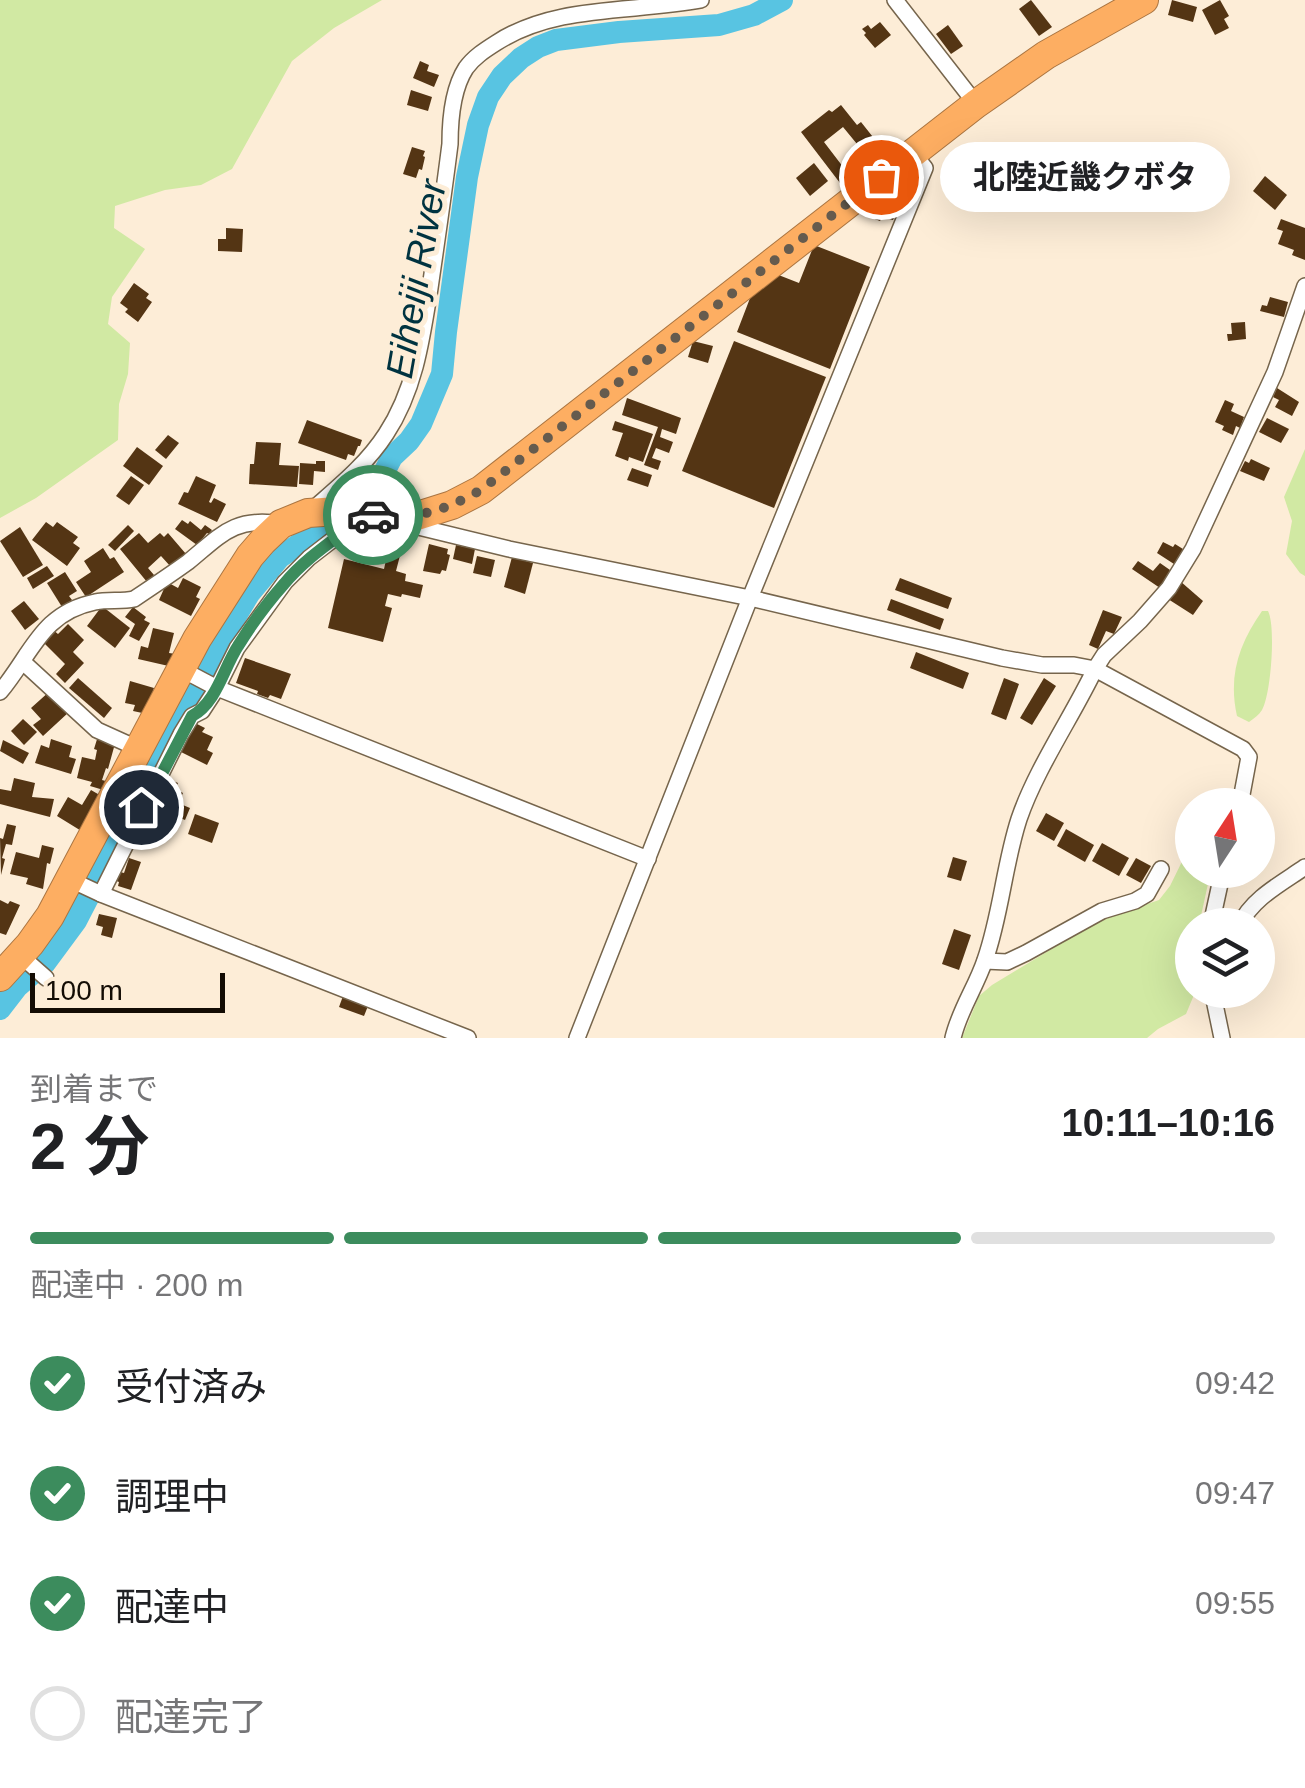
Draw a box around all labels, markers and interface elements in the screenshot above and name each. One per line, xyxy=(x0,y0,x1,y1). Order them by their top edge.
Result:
pin xyxy=(839,135,924,220)
callout: 北陸近畿クボタ xyxy=(941,142,1231,212)
icon: bag xyxy=(854,150,909,205)
text: 北陸近畿クボタ xyxy=(973,159,1197,195)
water label: Eiheiji River xyxy=(378,175,454,381)
courier xyxy=(323,465,423,565)
icon: car xyxy=(346,488,401,543)
pin xyxy=(99,765,184,850)
icon: home xyxy=(114,780,169,835)
north arrow xyxy=(1175,788,1275,888)
map controls xyxy=(1175,788,1275,1008)
button: layers xyxy=(1175,908,1275,1008)
scale bar xyxy=(30,968,225,1013)
text: 100 m xyxy=(45,975,123,1006)
text: 到着まで xyxy=(30,1071,158,1107)
text: 10:11–10:16 xyxy=(1062,1102,1275,1144)
text: 2 分 xyxy=(30,1110,149,1183)
text: 配達中 · 200 m xyxy=(30,1267,243,1303)
icon: check xyxy=(30,1356,85,1411)
text: 09:42 xyxy=(1195,1365,1275,1401)
text: 受付済み xyxy=(115,1366,267,1408)
icon: check xyxy=(30,1466,85,1521)
text: 09:47 xyxy=(1195,1475,1275,1511)
text: 調理中 xyxy=(115,1476,229,1518)
icon: check xyxy=(30,1576,85,1631)
text: 09:55 xyxy=(1195,1585,1275,1621)
text: 配達中 xyxy=(115,1586,229,1628)
text: 配達完了 xyxy=(115,1696,267,1738)

